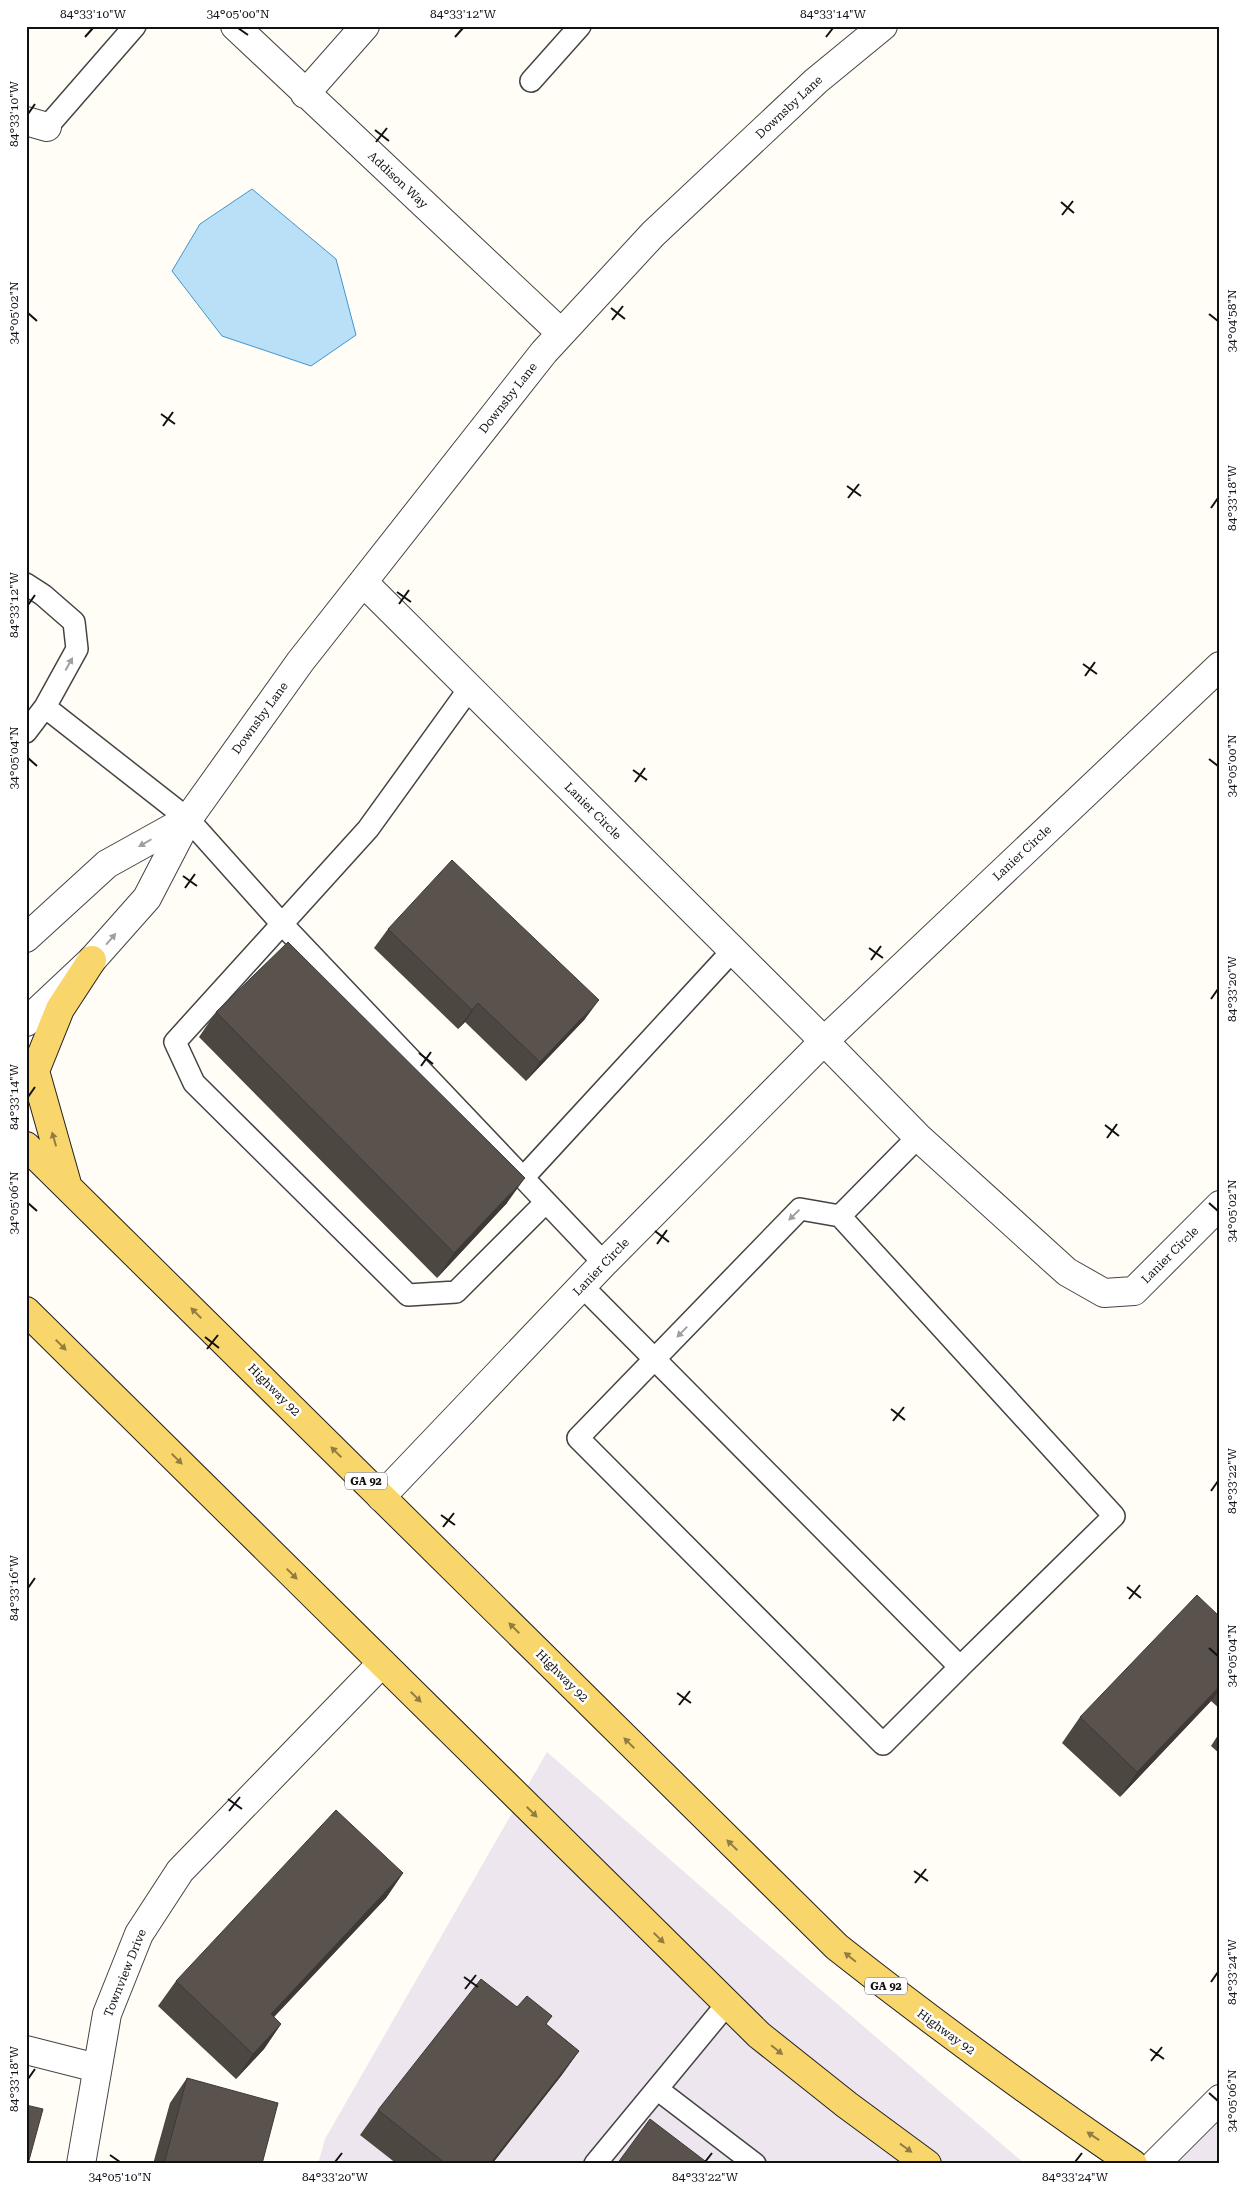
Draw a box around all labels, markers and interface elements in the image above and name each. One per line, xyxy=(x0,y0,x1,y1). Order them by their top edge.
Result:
text: 84°33'10"W xyxy=(60,7,127,21)
text: 34°05'00"N xyxy=(206,7,270,21)
text: 84°33'12"W xyxy=(430,7,497,21)
text: 84°33'14"W xyxy=(800,7,867,21)
street label: Downsby Lane xyxy=(753,72,825,141)
text: 84°33'10"W xyxy=(7,80,21,147)
street label: Addison Way xyxy=(365,149,431,212)
text: 34°05'02"N xyxy=(7,281,21,345)
text: 34°04'58"N xyxy=(1225,289,1239,353)
street label: Downsby Lane xyxy=(476,360,540,436)
text: 84°33'18"W xyxy=(1225,464,1239,531)
text: 84°33'12"W xyxy=(7,571,21,638)
one-way arrow xyxy=(64,658,73,671)
street label: Downsby Lane xyxy=(229,679,291,757)
text: 34°05'04"N xyxy=(7,726,21,790)
text: 34°05'00"N xyxy=(1225,734,1239,798)
street label: Lanier Circle xyxy=(562,780,625,843)
street label: Lanier Circle xyxy=(990,822,1054,884)
one-way arrow xyxy=(139,838,152,847)
one-way arrow xyxy=(105,934,117,946)
text: 84°33'20"W xyxy=(1225,955,1239,1022)
text: 84°33'14"W xyxy=(7,1063,21,1130)
one-way arrow xyxy=(50,1131,58,1146)
text: 34°05'06"N xyxy=(7,1171,21,1235)
text: 34°05'02"N xyxy=(1225,1179,1239,1243)
one-way arrow xyxy=(789,1209,801,1221)
street label: Lanier Circle xyxy=(1139,1223,1202,1286)
street label: Lanier Circle xyxy=(570,1235,632,1299)
one-way arrow xyxy=(190,1307,202,1319)
one-way arrow xyxy=(676,1325,688,1337)
one-way arrow xyxy=(55,1339,67,1351)
street label: Highway 92 xyxy=(245,1361,303,1419)
one-way arrow xyxy=(331,1446,343,1458)
text: 84°33'22"W xyxy=(1225,1447,1239,1514)
one-way arrow xyxy=(171,1453,183,1465)
road number: GA 92 xyxy=(345,1472,387,1490)
text: 84°33'16"W xyxy=(7,1554,21,1621)
one-way arrow xyxy=(286,1568,298,1580)
one-way arrow xyxy=(508,1622,520,1634)
text: 34°05'04"N xyxy=(1225,1624,1239,1688)
street label: Highway 92 xyxy=(533,1647,591,1705)
one-way arrow xyxy=(410,1691,422,1703)
one-way arrow xyxy=(623,1737,635,1749)
one-way arrow xyxy=(525,1805,537,1817)
one-way arrow xyxy=(727,1839,739,1851)
street label: Townview Drive xyxy=(101,1927,149,2019)
one-way arrow xyxy=(653,1932,665,1944)
text: 84°33'24"W xyxy=(1225,1938,1239,2005)
one-way arrow xyxy=(843,1951,856,1962)
road number: GA 92 xyxy=(865,1978,907,1994)
street label: Highway 92 xyxy=(914,2006,978,2058)
one-way arrow xyxy=(770,2044,783,2055)
text: 84°33'18"W xyxy=(7,2045,21,2112)
text: 34°05'06"N xyxy=(1225,2069,1239,2133)
one-way arrow xyxy=(1086,2131,1100,2141)
one-way arrow xyxy=(899,2143,912,2154)
text: 34°05'10"N xyxy=(88,2170,152,2184)
text: 84°33'20"W xyxy=(302,2170,369,2184)
text: 84°33'22"W xyxy=(672,2170,739,2184)
text: 84°33'24"W xyxy=(1042,2170,1109,2184)

